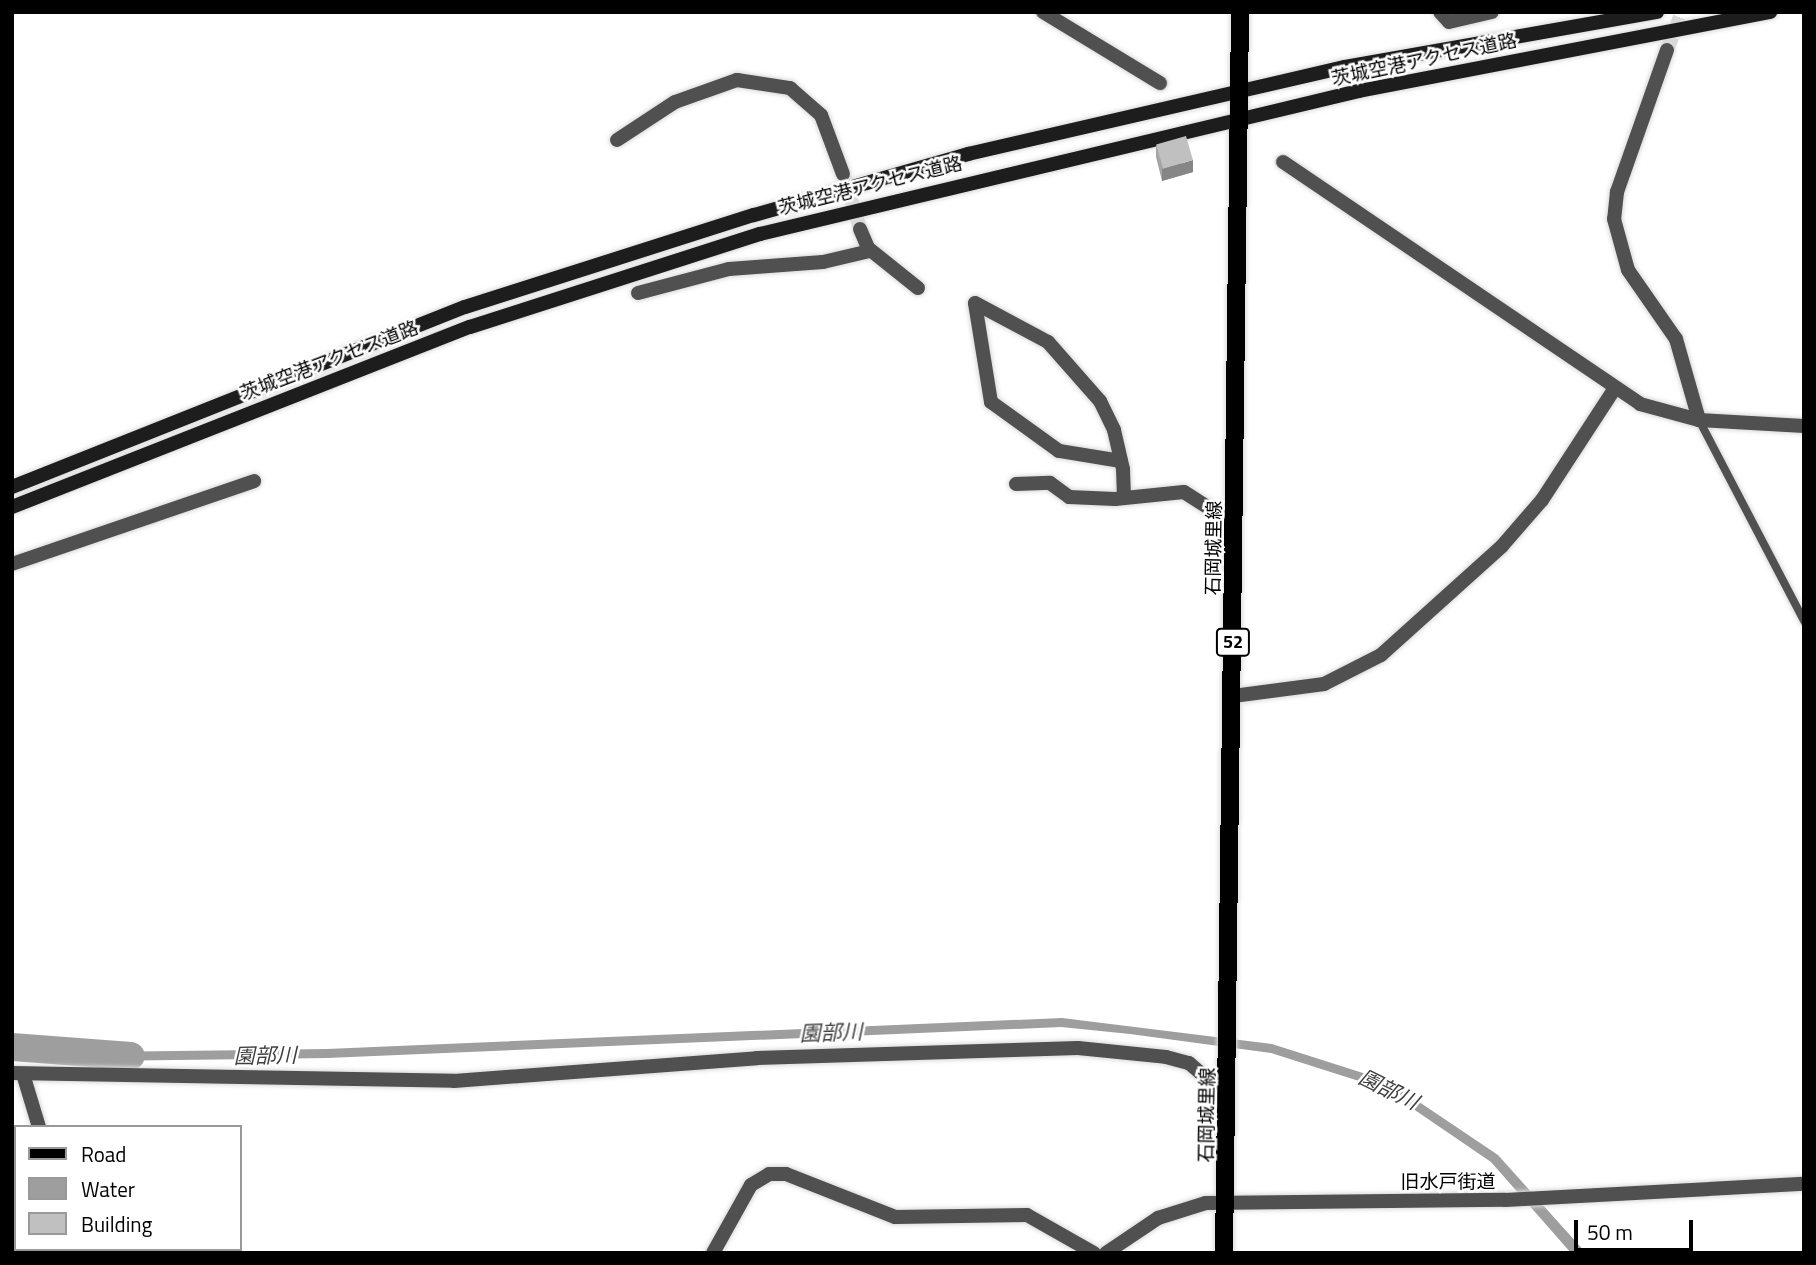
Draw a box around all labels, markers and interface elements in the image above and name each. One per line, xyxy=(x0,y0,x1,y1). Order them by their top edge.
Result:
street label: 茨城空港アクセス道路 xyxy=(1329,28,1519,90)
street label: 茨城空港アクセス道路 xyxy=(775,151,965,219)
street label: 茨城空港アクセス道路 xyxy=(236,315,422,405)
street label: 石岡城里線 xyxy=(1201,500,1225,596)
road number: 52 xyxy=(1216,628,1250,656)
water label: 園部川 xyxy=(799,1018,863,1046)
water label: 園部川 xyxy=(233,1042,297,1068)
water label: 園部川 xyxy=(1355,1064,1423,1114)
street label: 石岡城里線 xyxy=(1194,1067,1218,1163)
legend xyxy=(14,1125,242,1251)
text: Road xyxy=(81,1138,126,1170)
street label: 旧水戸街道 xyxy=(1401,1170,1495,1192)
text: Water xyxy=(81,1173,135,1205)
scale bar xyxy=(1578,1206,1697,1250)
text: Building xyxy=(81,1208,152,1240)
text: 50 m xyxy=(1587,1216,1633,1248)

